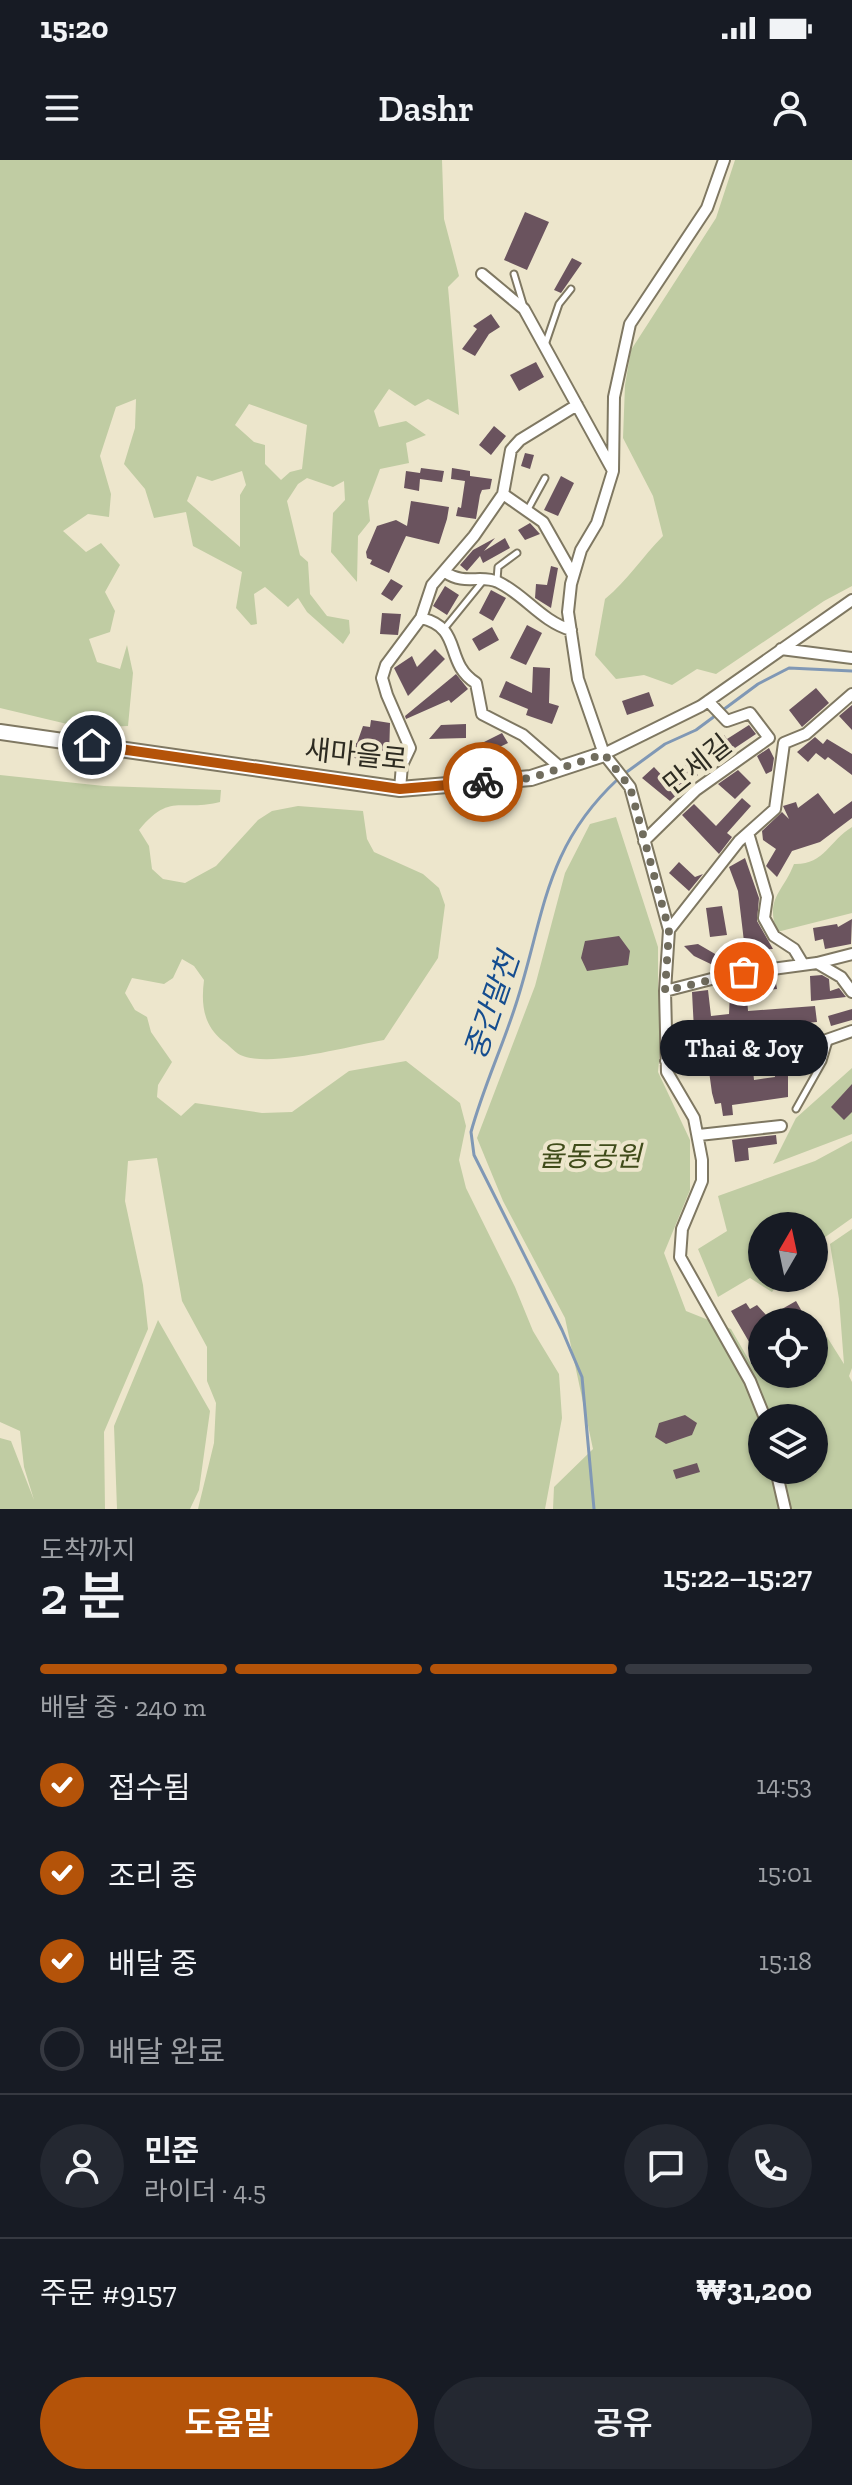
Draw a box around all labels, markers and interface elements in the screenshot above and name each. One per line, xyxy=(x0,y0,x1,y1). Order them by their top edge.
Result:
text: 15:20 xyxy=(40,10,109,46)
icon: menu xyxy=(40,86,84,130)
icon: person xyxy=(768,86,812,130)
text: Dashr xyxy=(378,87,474,130)
pin xyxy=(58,711,126,779)
icon: home xyxy=(70,723,114,767)
street label: 만세길 xyxy=(657,728,738,801)
street label: 새마을로 xyxy=(303,733,409,776)
courier xyxy=(443,742,523,822)
icon: bike xyxy=(461,760,505,804)
pin xyxy=(710,938,778,1006)
water label: 중간말천 xyxy=(457,945,528,1064)
icon: bag xyxy=(722,950,766,994)
callout: Thai & Joy xyxy=(660,1020,828,1076)
text: Thai & Joy xyxy=(685,1032,803,1064)
park label: 율동공원 xyxy=(538,1140,644,1173)
north arrow xyxy=(748,1212,828,1292)
map controls xyxy=(748,1212,828,1484)
button: locate xyxy=(748,1308,828,1388)
button: layers xyxy=(748,1404,828,1484)
text: 도착까지 xyxy=(40,1534,136,1566)
text: 15:22–15:27 xyxy=(663,1559,812,1595)
text: 2 분 xyxy=(40,1565,126,1627)
text: 배달 중 · 240 m xyxy=(40,1691,206,1723)
icon: check xyxy=(40,1763,84,1807)
text: 14:53 xyxy=(756,1769,812,1801)
text: 접수됨 xyxy=(108,1770,191,1806)
icon: check xyxy=(40,1851,84,1895)
text: 15:01 xyxy=(758,1857,812,1889)
text: 조리 중 xyxy=(108,1858,198,1894)
icon: check xyxy=(40,1939,84,1983)
text: 15:18 xyxy=(759,1945,812,1977)
text: 배달 중 xyxy=(108,1946,198,1982)
text: 배달 완료 xyxy=(108,2034,225,2070)
button: person xyxy=(40,2124,124,2208)
button: chat xyxy=(624,2124,708,2208)
button: phone xyxy=(728,2124,812,2208)
text: 민준 xyxy=(144,2133,199,2169)
text: 라이더 · 4.5 xyxy=(144,2175,266,2207)
text: ₩31,200 xyxy=(696,2272,812,2308)
text: 주문 #9157 xyxy=(40,2275,177,2311)
button: 도움말 xyxy=(40,2377,418,2469)
button: 공유 xyxy=(434,2377,812,2469)

